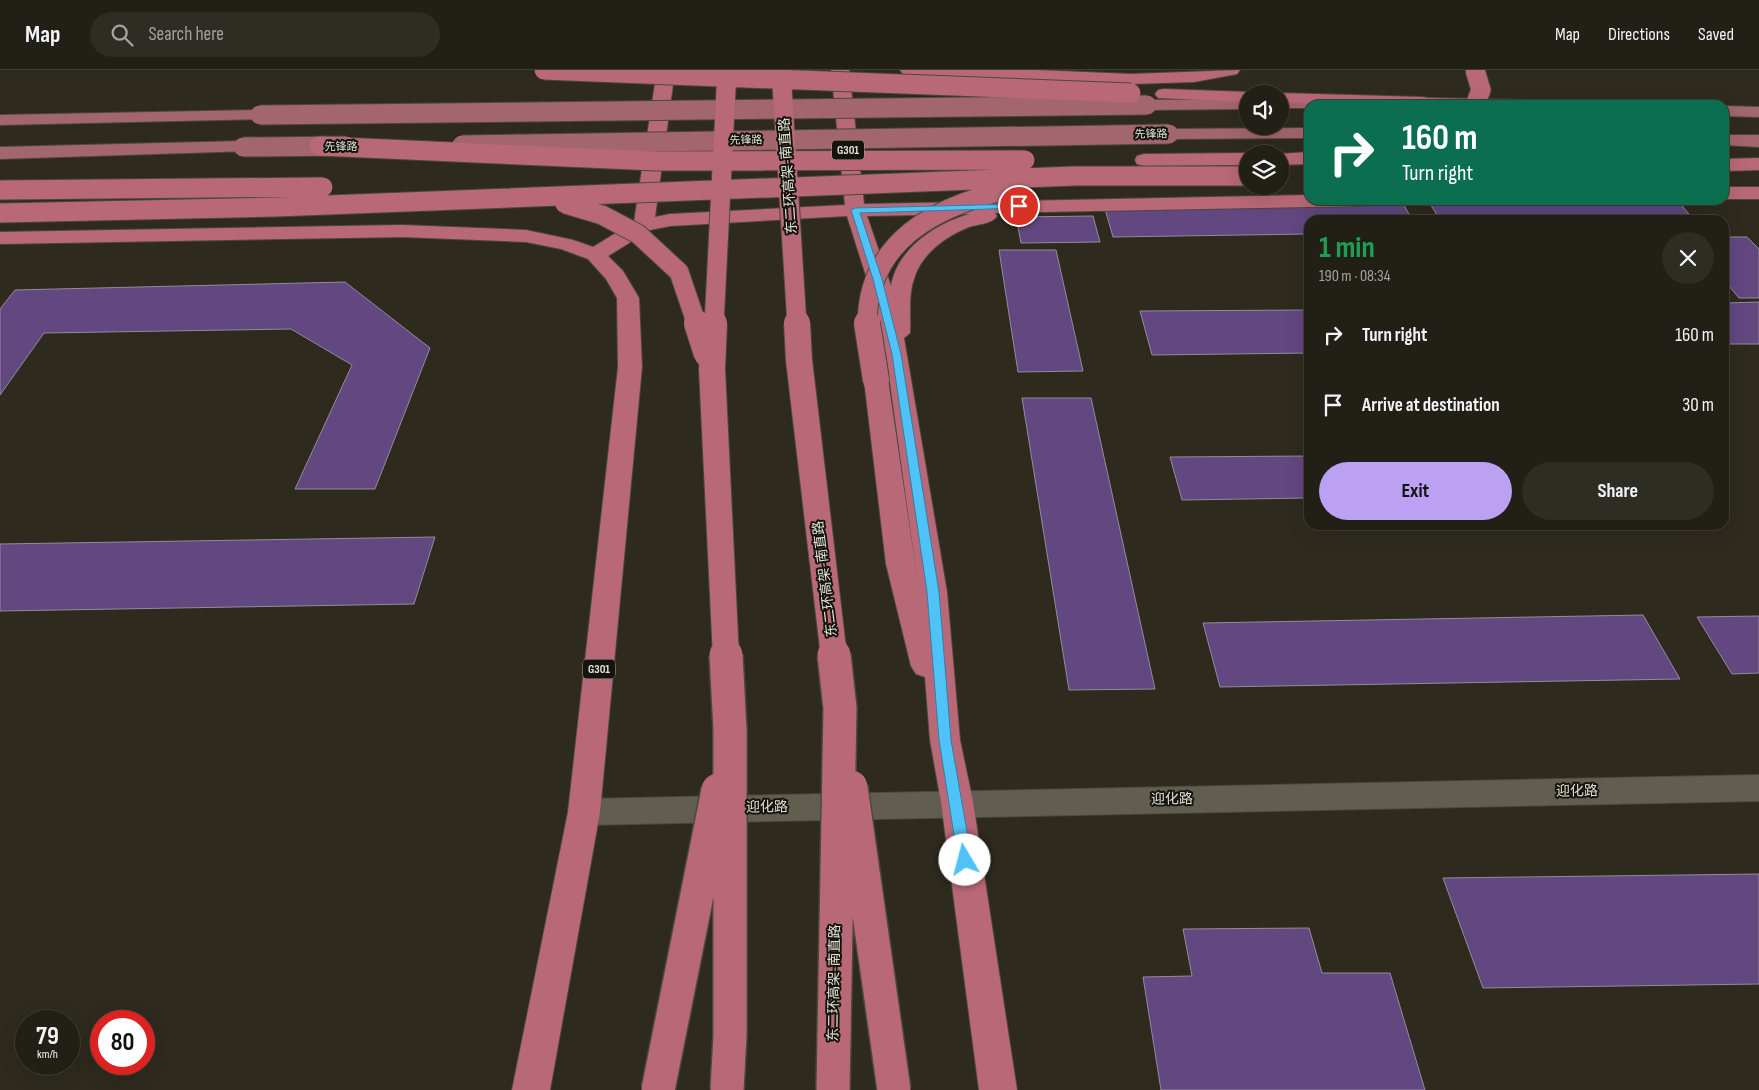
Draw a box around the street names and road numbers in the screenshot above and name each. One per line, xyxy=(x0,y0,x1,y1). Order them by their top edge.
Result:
street label: 东二环高架-南直路 xyxy=(775,117,801,235)
street label: 先锋路 xyxy=(1134,127,1168,141)
street label: 先锋路 xyxy=(729,133,763,147)
street label: 先锋路 xyxy=(325,140,358,153)
road number: G301 xyxy=(832,140,864,160)
street label: 东二环高架-南直路 xyxy=(809,520,841,638)
road number: G301 xyxy=(583,660,615,678)
street label: 迎化路 xyxy=(1556,782,1598,800)
street label: 迎化路 xyxy=(1151,790,1193,808)
street label: 迎化路 xyxy=(746,798,788,816)
street label: 东二环高架-南直路 xyxy=(824,924,844,1042)

